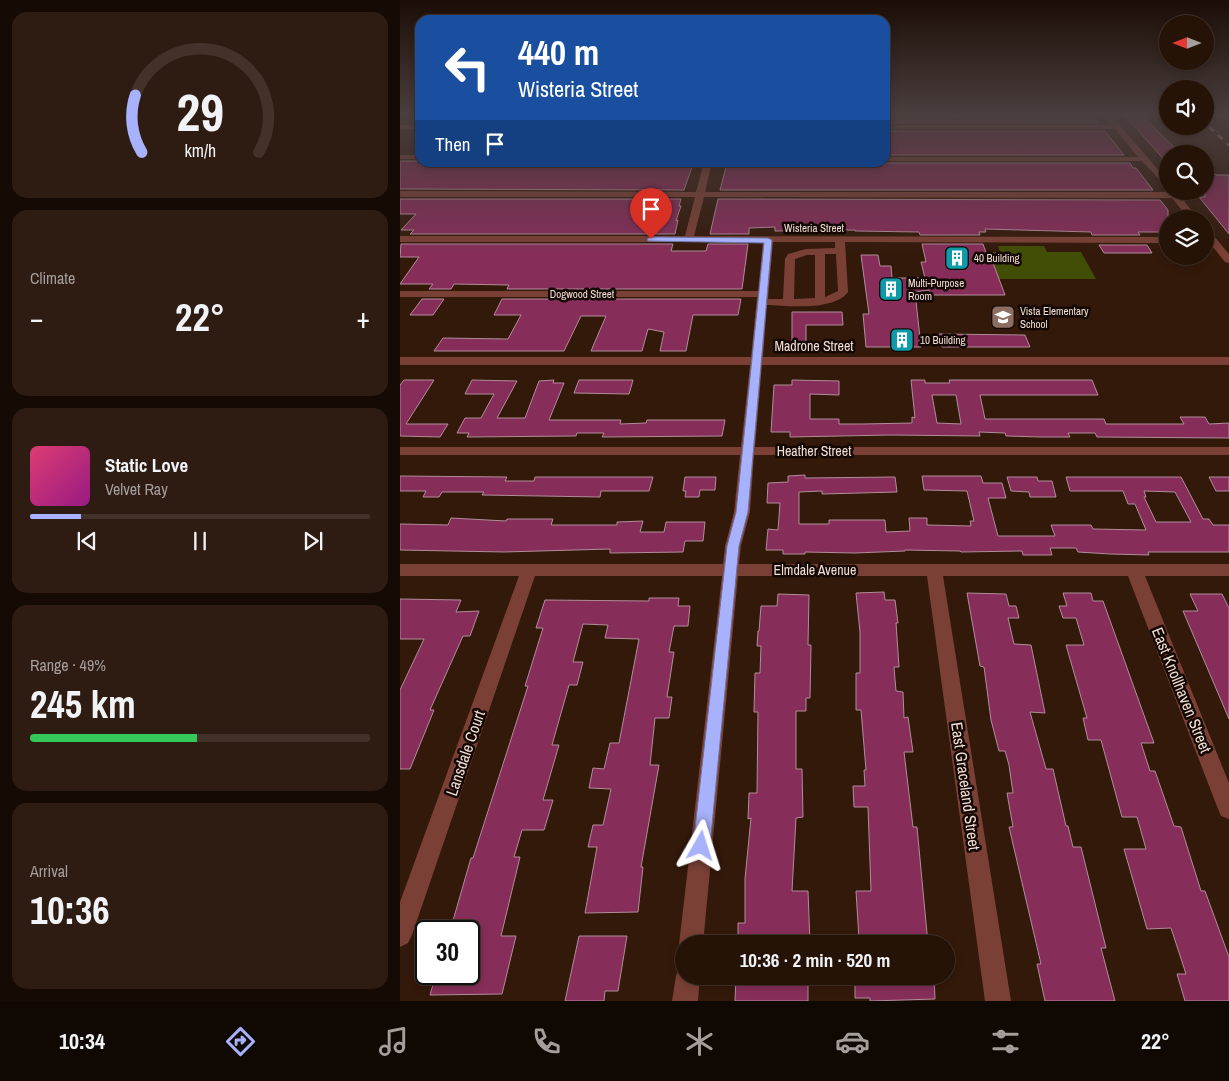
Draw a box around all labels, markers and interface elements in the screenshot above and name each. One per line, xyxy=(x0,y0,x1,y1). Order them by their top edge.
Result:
north arrow xyxy=(1159,15,1214,70)
map controls xyxy=(1159,15,1214,265)
text: 440 m xyxy=(518,29,599,76)
icon: left xyxy=(435,35,500,100)
text: Wisteria Street xyxy=(518,74,638,104)
text: 29 xyxy=(176,77,224,147)
button: sound xyxy=(1159,80,1214,135)
icon: arrive xyxy=(481,130,509,158)
text: Then xyxy=(435,131,471,157)
text: km/h xyxy=(184,139,216,163)
button: search xyxy=(1159,145,1214,200)
pin xyxy=(630,188,672,239)
icon: arrive xyxy=(637,195,665,223)
button: layers xyxy=(1159,210,1214,265)
street label: Wisteria Street xyxy=(784,221,845,235)
building icon: 40 Building xyxy=(944,245,970,271)
place label: 40 Building xyxy=(974,251,1020,265)
text: Climate xyxy=(30,267,75,289)
building icon: Multi-Purpose Room xyxy=(878,276,904,302)
place label: Multi-Purpose Room xyxy=(908,276,964,303)
street label: Dogwood Street xyxy=(550,287,615,301)
text: 22° xyxy=(175,292,225,343)
text: − xyxy=(30,299,43,337)
text: + xyxy=(357,299,370,337)
school or university icon: Vista Elementary School xyxy=(990,304,1016,330)
place label: Vista Elementary School xyxy=(1020,304,1089,331)
building icon: 10 Building xyxy=(889,327,915,353)
place label: 10 Building xyxy=(920,333,966,347)
street label: Madrone Street xyxy=(774,337,854,355)
street label: Heather Street xyxy=(777,442,851,460)
text: Static Love xyxy=(105,452,188,478)
text: Velvet Ray xyxy=(105,478,168,500)
icon: previous xyxy=(73,527,101,555)
icon: pause xyxy=(186,527,214,555)
icon: next xyxy=(299,527,327,555)
street label: Elmdale Avenue xyxy=(774,561,856,579)
street label: East Knollhaven Street xyxy=(1147,624,1217,756)
text: Range · 49% xyxy=(30,654,106,676)
text: 245 km xyxy=(30,679,136,730)
street label: Lansdale Court xyxy=(440,707,490,799)
street label: East Graceland Street xyxy=(946,721,986,852)
position arrow xyxy=(674,819,726,871)
text: Arrival xyxy=(30,860,68,882)
text: 10:36 xyxy=(30,885,110,936)
speed limit sign: 30 xyxy=(415,920,480,985)
text: 10:36 · 2 min · 520 m xyxy=(740,947,890,973)
icon: directions xyxy=(223,1024,258,1059)
icon: music xyxy=(376,1024,411,1059)
icon: phone xyxy=(529,1024,564,1059)
icon: climate xyxy=(682,1024,717,1059)
icon: car xyxy=(835,1024,870,1059)
icon: filters xyxy=(988,1024,1023,1059)
text: 10:34 xyxy=(59,1026,105,1056)
text: 22° xyxy=(1141,1026,1170,1056)

